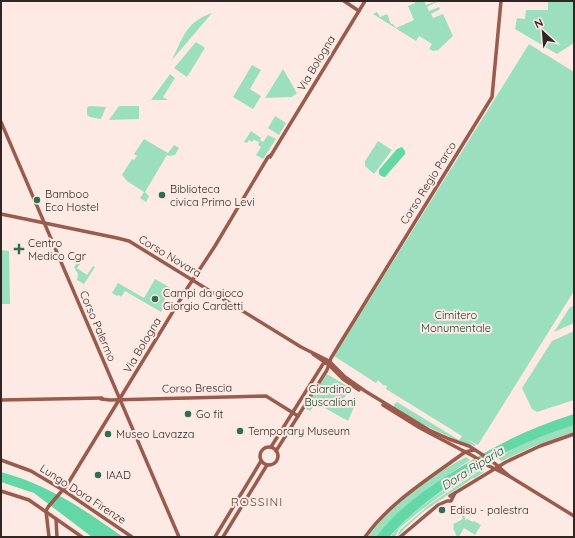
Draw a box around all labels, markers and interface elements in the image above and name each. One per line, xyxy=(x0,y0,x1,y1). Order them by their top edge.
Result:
north arrow xyxy=(523,12,563,52)
text: N xyxy=(532,15,545,31)
street label: Via Bologna xyxy=(294,33,338,93)
street label: Corso Regio Parco xyxy=(397,139,459,227)
place label: Biblioteca civica Primo Levi xyxy=(170,182,255,209)
place label: Bamboo Eco Hostel xyxy=(45,187,99,214)
marker: Biblioteca civica Primo Levi xyxy=(157,190,167,200)
marker: Bamboo Eco Hostel xyxy=(32,195,42,205)
street label: Corso Novara xyxy=(136,232,204,280)
place label: Centro Medico Cgr xyxy=(28,236,87,263)
marker: Centro Medico Cgr xyxy=(13,243,25,255)
place label: Campi da gioco Giorgio Cardetti xyxy=(163,286,244,313)
street label: Corso Palermo xyxy=(77,288,119,364)
marker: Campi da gioco Giorgio Cardetti xyxy=(150,294,160,304)
park label: Cimitero Monumentale xyxy=(421,308,491,335)
street label: Via Bologna xyxy=(120,315,164,375)
street label: Corso Brescia xyxy=(162,380,232,396)
park label: Giardino Buscalioni xyxy=(304,382,356,409)
place label: Go fit xyxy=(196,407,224,421)
marker: Go fit xyxy=(183,409,193,419)
place label: Temporary Museum xyxy=(248,424,350,438)
marker: Temporary Museum xyxy=(235,426,245,436)
place label: Museo Lavazza xyxy=(116,427,194,441)
marker: Museo Lavazza xyxy=(103,429,113,439)
water label: Dora Riparia xyxy=(438,443,507,493)
street label: Lungo Dora Firenze xyxy=(37,461,129,527)
place label: IAAD xyxy=(106,468,131,482)
marker: IAAD xyxy=(93,470,103,480)
district label: ROSSINI xyxy=(231,494,283,509)
place label: Edisu - palestra xyxy=(450,503,529,517)
marker: Edisu - palestra xyxy=(437,505,447,515)

